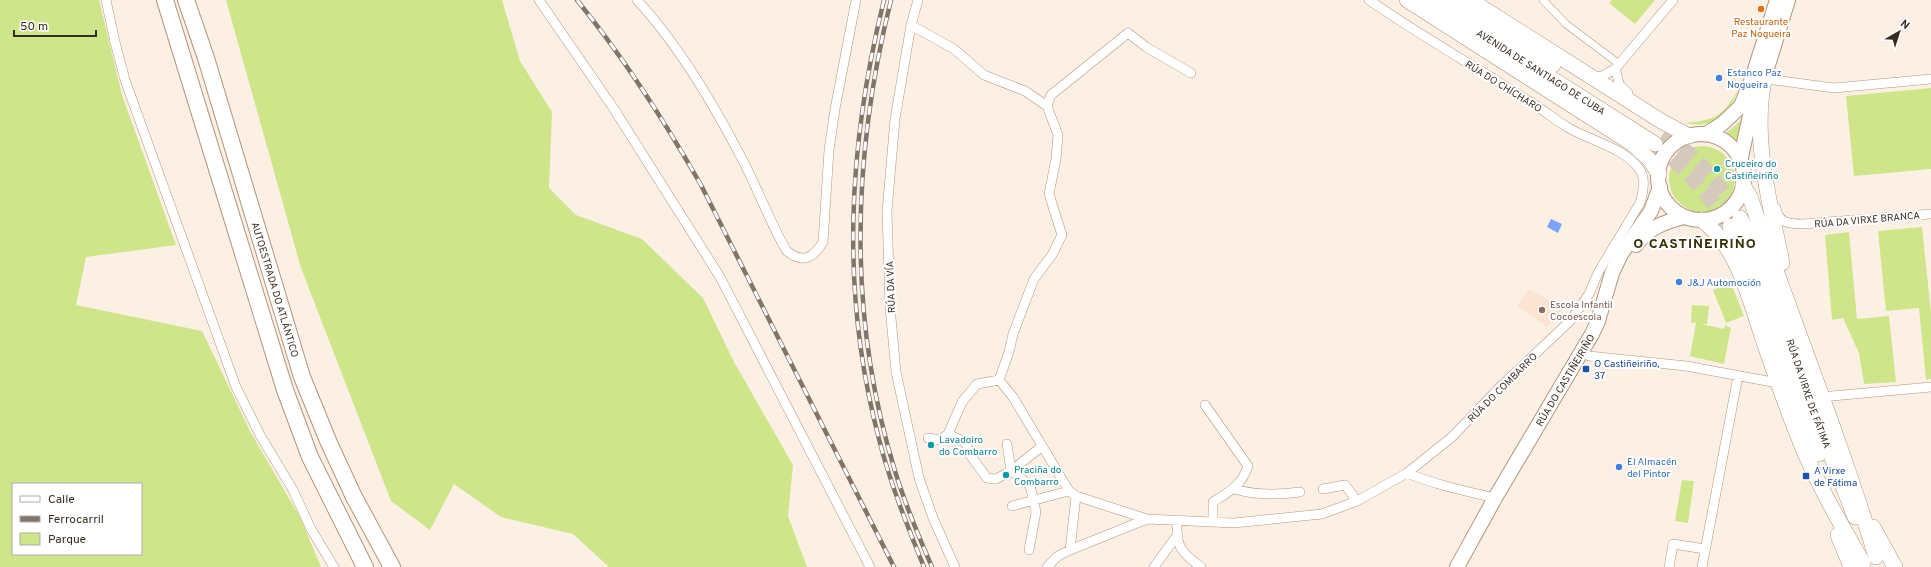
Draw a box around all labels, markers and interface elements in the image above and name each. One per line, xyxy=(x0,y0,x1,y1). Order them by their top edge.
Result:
marker: Restaurante Paz Nogueira xyxy=(1756,4,1766,14)
scale bar xyxy=(14,12,96,38)
north arrow xyxy=(1879,12,1919,52)
place label: Restaurante Paz Nogueira xyxy=(1731,16,1791,41)
text: N xyxy=(1897,17,1912,33)
text: 50 m xyxy=(20,19,48,35)
street label: AVENIDA DE SANTIAGO DE CUBA xyxy=(1473,27,1608,119)
street label: RÚA DO CHÍCHARO xyxy=(1462,58,1544,116)
place label: Estanco Paz Nogueira xyxy=(1727,67,1782,92)
marker: Estanco Paz Nogueira xyxy=(1714,73,1724,83)
place label: Cruceiro do Castiñeiriño xyxy=(1725,158,1779,183)
marker: Cruceiro do Castiñeiriño xyxy=(1712,164,1722,174)
street label: RÚA DA VIRXE BRANCA xyxy=(1814,209,1921,232)
street label: AUTOESTRADA DO ATLÁNTICO xyxy=(248,221,301,359)
district label: O CASTIÑEIRIÑO xyxy=(1633,235,1757,253)
street label: RÚA DA VÍA xyxy=(884,260,899,313)
marker: J&J Automoción xyxy=(1674,277,1684,287)
place label: J&J Automoción xyxy=(1687,277,1761,290)
place label: Escola Infantil Cocoescola xyxy=(1550,299,1613,324)
marker: Escola Infantil Cocoescola xyxy=(1537,305,1547,315)
street label: RÚA DO CASTIÑEIRIÑO xyxy=(1534,332,1599,429)
street label: RÚA DA VIRXE DE FÁTIMA xyxy=(1782,338,1833,451)
street label: RÚA DO COMBARRO xyxy=(1465,350,1541,426)
place label: O Castiñeiriño, 37 xyxy=(1594,358,1659,383)
marker: O Castiñeiriño, 37 xyxy=(1581,364,1591,374)
place label: Lavadoiro do Combarro xyxy=(939,434,998,459)
marker: Lavadoiro do Combarro xyxy=(926,440,936,450)
place label: El Almacén del Pintor xyxy=(1627,456,1677,481)
marker: El Almacén del Pintor xyxy=(1614,462,1624,472)
place label: Praciña do Combarro xyxy=(1014,464,1062,489)
place label: A Virxe de Fátima xyxy=(1814,465,1857,490)
marker: Praciña do Combarro xyxy=(1001,470,1011,480)
marker: A Virxe de Fátima xyxy=(1801,471,1811,481)
legend xyxy=(12,483,142,555)
text: Calle xyxy=(48,492,75,508)
text: Ferrocarril xyxy=(48,512,104,528)
text: Parque xyxy=(48,532,86,548)

